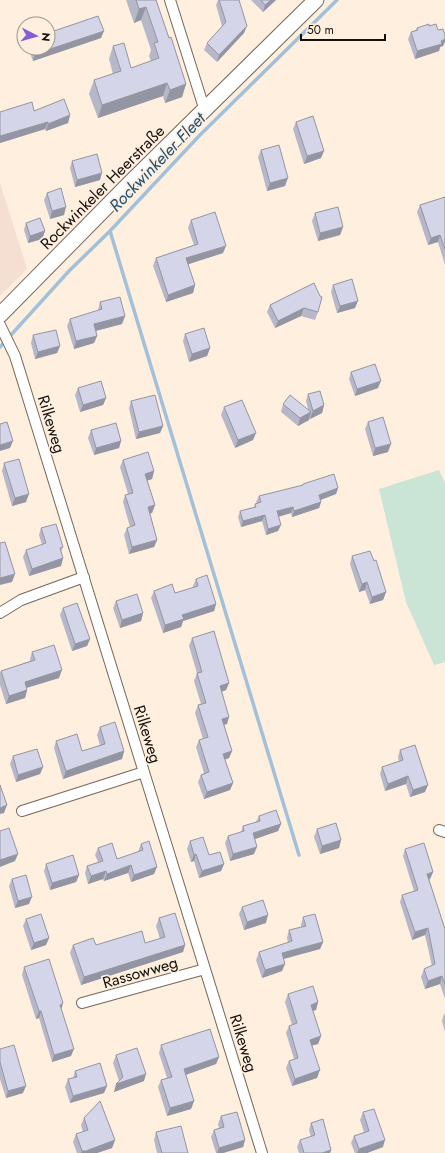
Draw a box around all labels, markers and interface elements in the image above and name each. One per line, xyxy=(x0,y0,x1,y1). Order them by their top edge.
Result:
north arrow xyxy=(16,16,56,56)
scale bar xyxy=(301,16,385,42)
text: 50 m xyxy=(307,21,334,39)
text: N xyxy=(38,32,54,42)
water label: Rockwinkeler Fleet xyxy=(103,106,211,217)
street label: Rockwinkeler Heerstraße xyxy=(35,120,170,255)
street label: Rilkeweg xyxy=(32,392,71,456)
street label: Rilkeweg xyxy=(128,702,167,766)
street label: Rassowweg xyxy=(100,951,181,994)
street label: Rilkeweg xyxy=(224,1011,263,1075)

